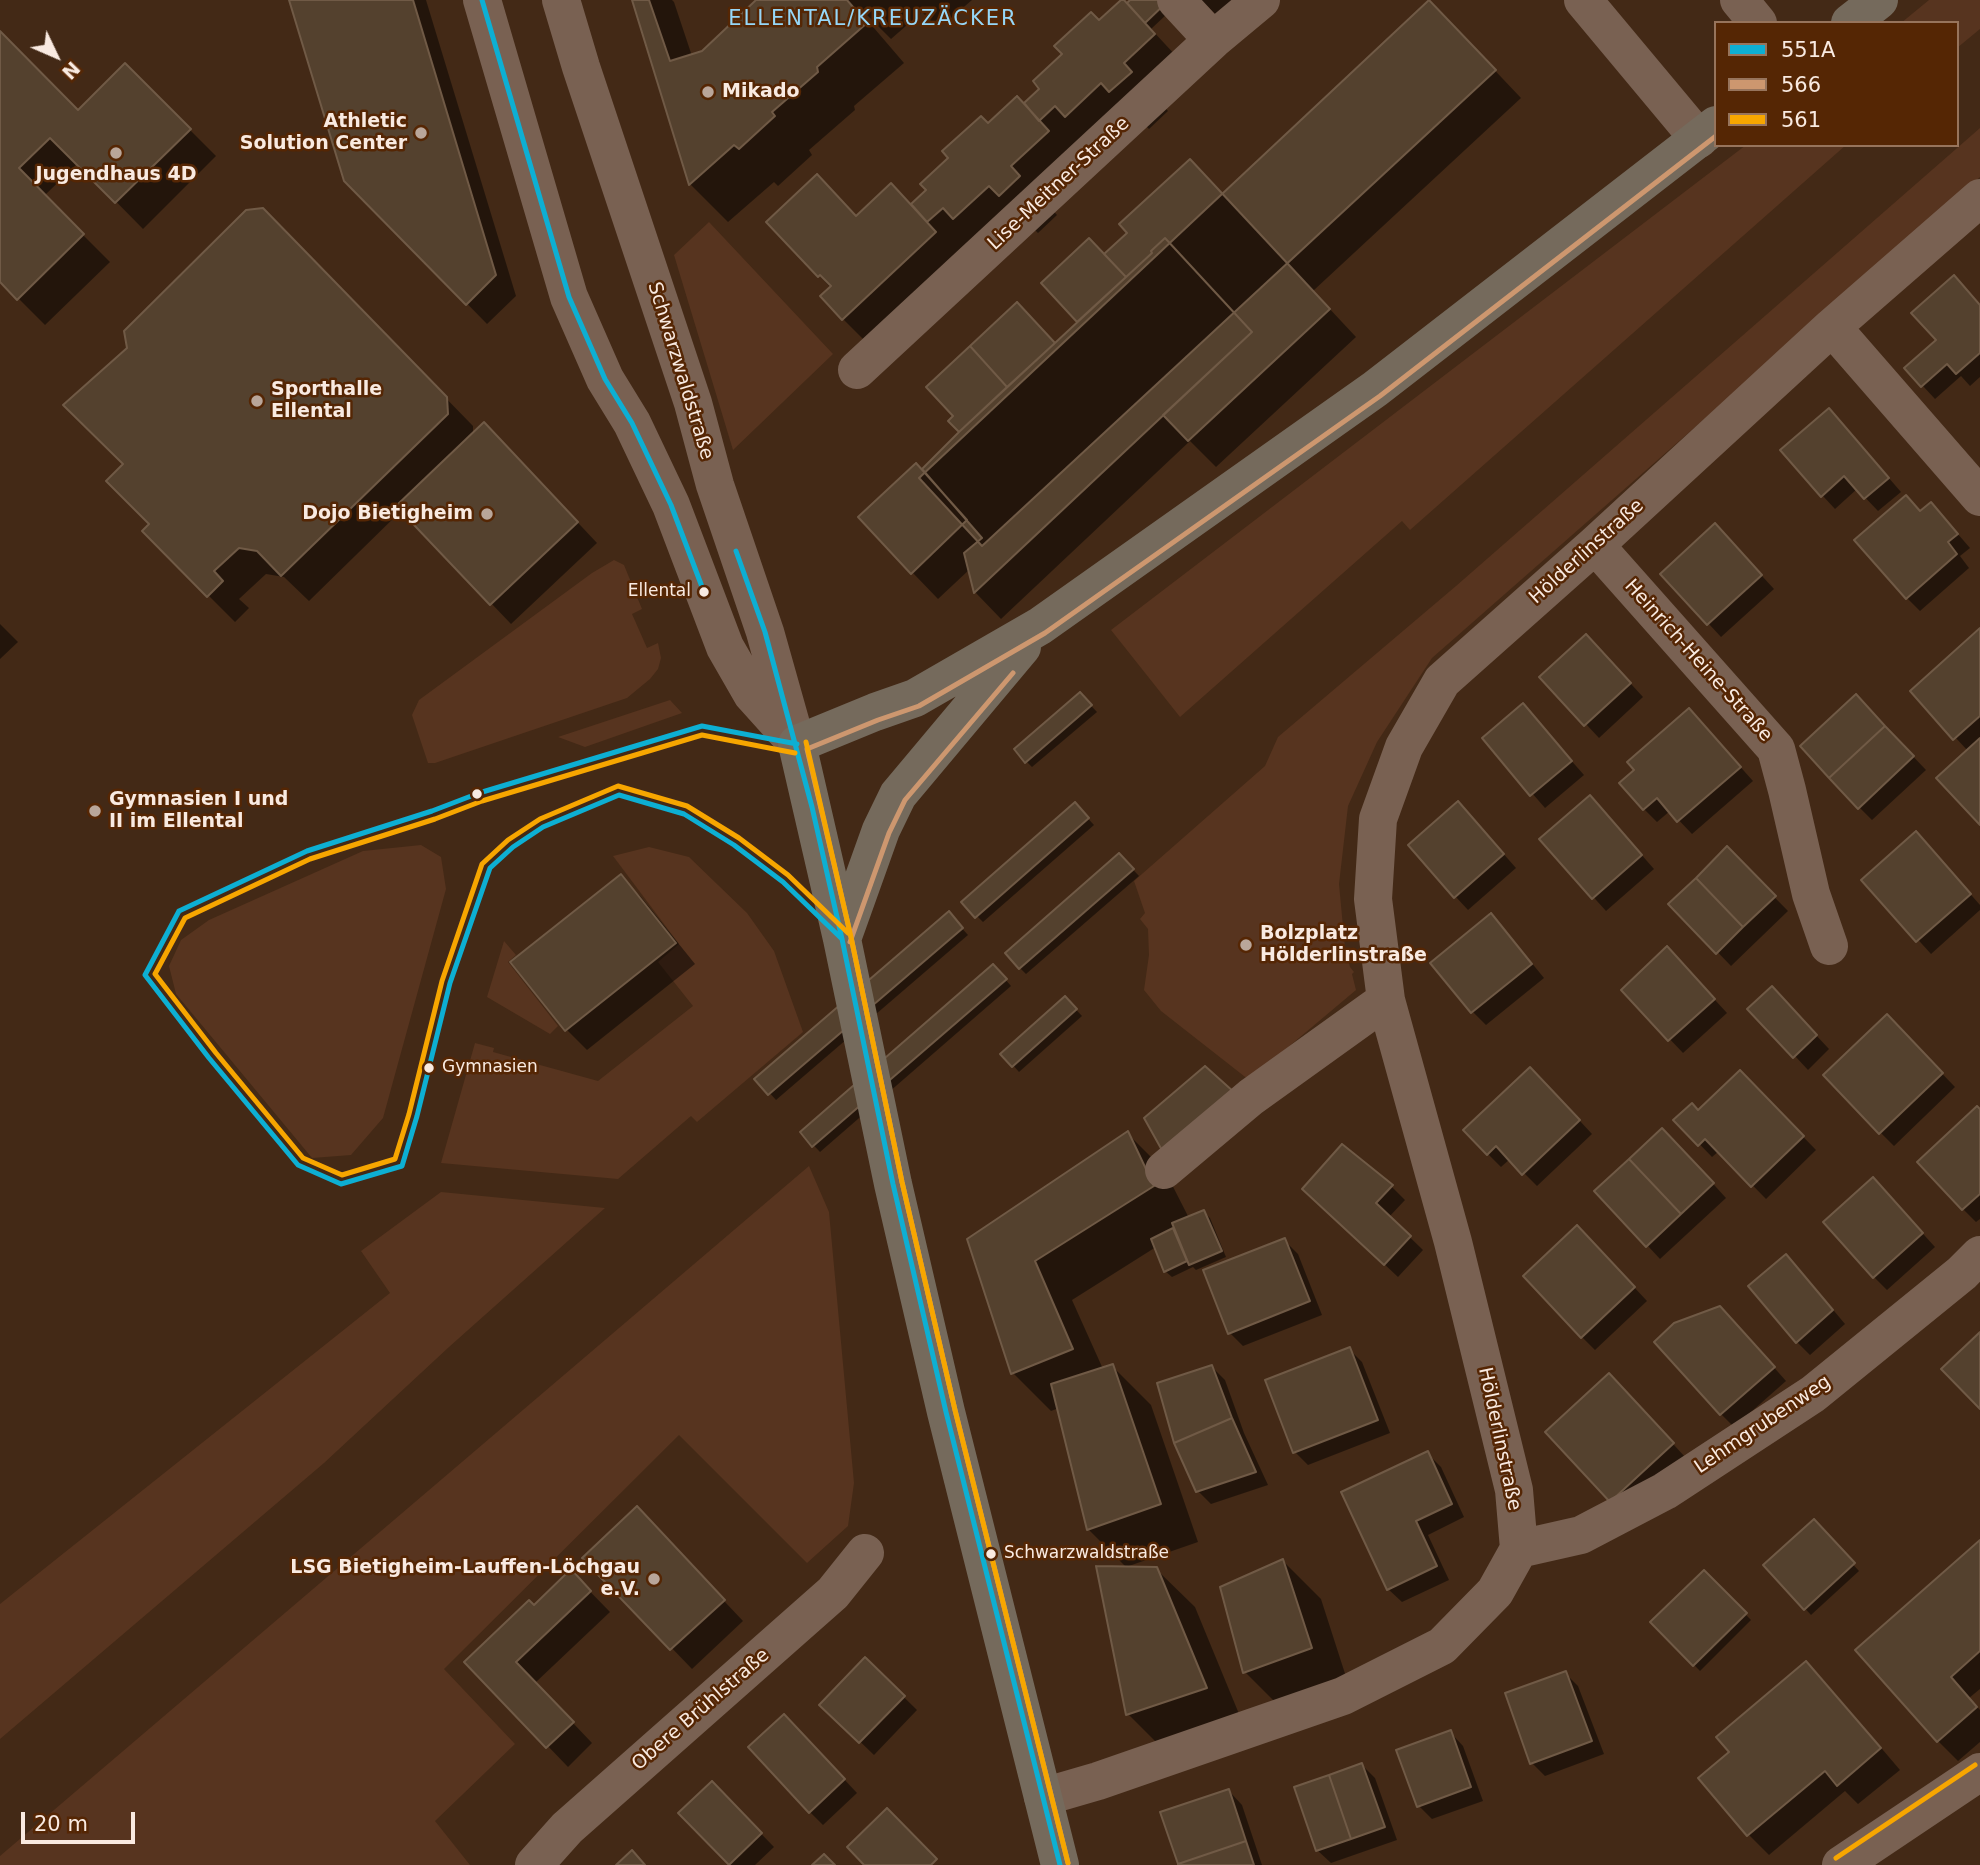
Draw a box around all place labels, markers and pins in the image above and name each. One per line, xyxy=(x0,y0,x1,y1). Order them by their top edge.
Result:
place label: Mikado xyxy=(722,81,800,103)
marker: Mikado xyxy=(700,84,716,100)
place label: Athletic Solution Center xyxy=(240,111,407,155)
marker: Athletic Solution Center xyxy=(413,125,429,141)
marker: Jugendhaus 4D xyxy=(108,145,124,161)
place label: Jugendhaus 4D xyxy=(36,164,196,186)
place label: Sporthalle Ellental xyxy=(271,379,382,423)
marker: Sporthalle Ellental xyxy=(249,393,265,409)
place label: Dojo Bietigheim xyxy=(302,503,473,525)
marker: Dojo Bietigheim xyxy=(479,506,495,522)
place label: Ellental xyxy=(628,582,691,602)
marker: Ellental xyxy=(697,585,711,599)
unlabelled marker xyxy=(470,787,484,801)
place label: Gymnasien I und II im Ellental xyxy=(109,789,288,833)
marker: Gymnasien I und II im Ellental xyxy=(87,803,103,819)
place label: Bolzplatz Hölderlinstraße xyxy=(1260,923,1427,967)
marker: Bolzplatz Hölderlinstraße xyxy=(1238,937,1254,953)
place label: Gymnasien xyxy=(442,1058,538,1078)
marker: Gymnasien xyxy=(422,1061,436,1075)
place label: Schwarzwaldstraße xyxy=(1004,1544,1169,1564)
marker: Schwarzwaldstraße xyxy=(984,1547,998,1561)
place label: LSG Bietigheim-Lauffen-Löchgau e.V. xyxy=(290,1557,640,1601)
marker: LSG Bietigheim-Lauffen-Löchgau e.V. xyxy=(646,1571,662,1587)

